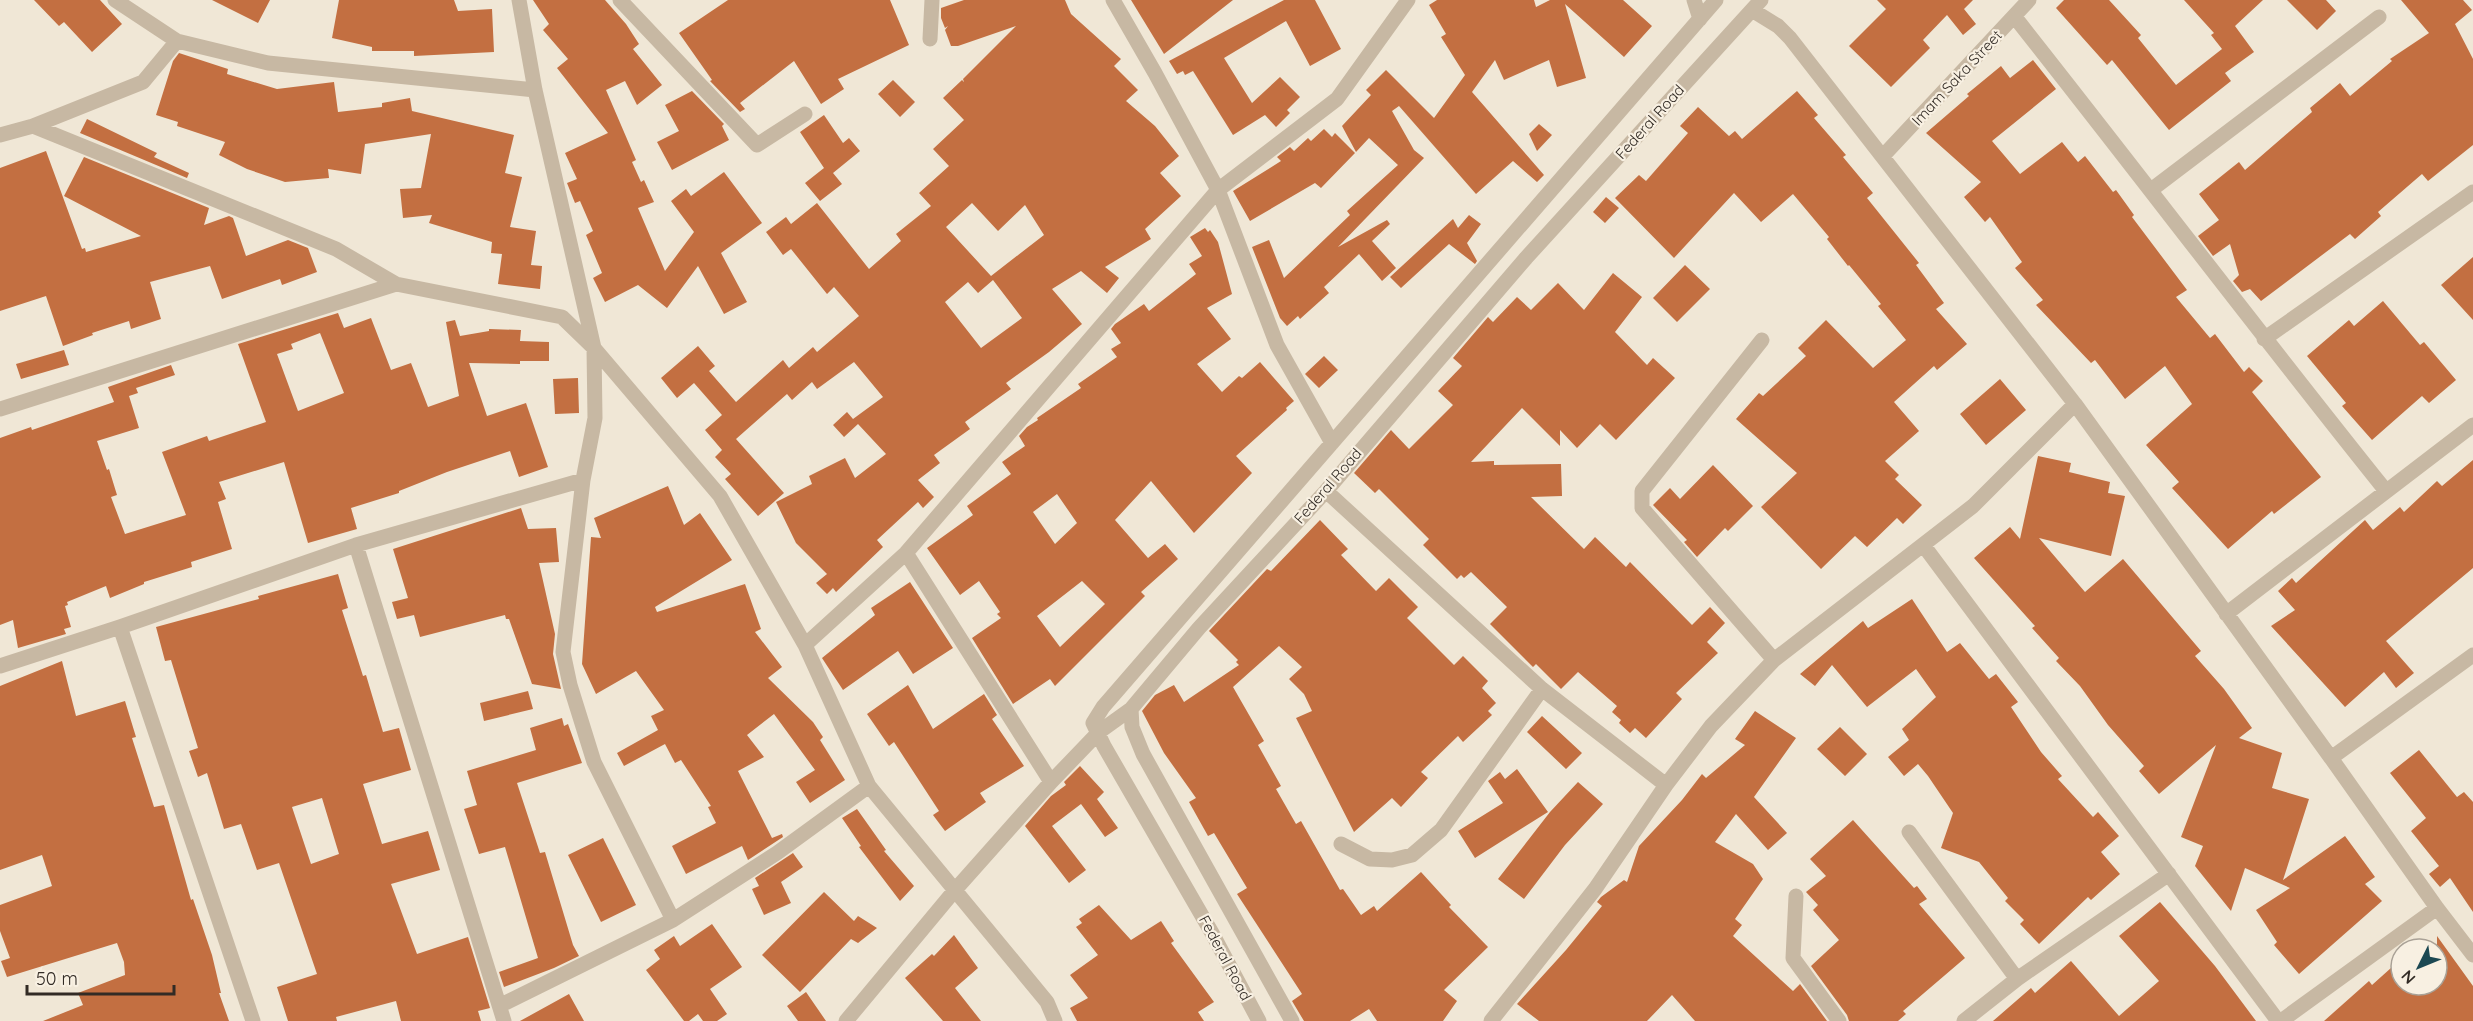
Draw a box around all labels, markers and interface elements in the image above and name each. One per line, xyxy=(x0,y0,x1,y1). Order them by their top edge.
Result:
street label: Imam Saka Street xyxy=(1907,26,2006,129)
street label: Federal Road xyxy=(1611,80,1688,163)
street label: Federal Road xyxy=(1290,444,1366,527)
street label: Federal Road xyxy=(1195,912,1256,1004)
north arrow xyxy=(2389,937,2449,997)
scale bar xyxy=(27,958,174,996)
text: N xyxy=(2397,966,2419,988)
text: 50 m xyxy=(36,967,78,990)

